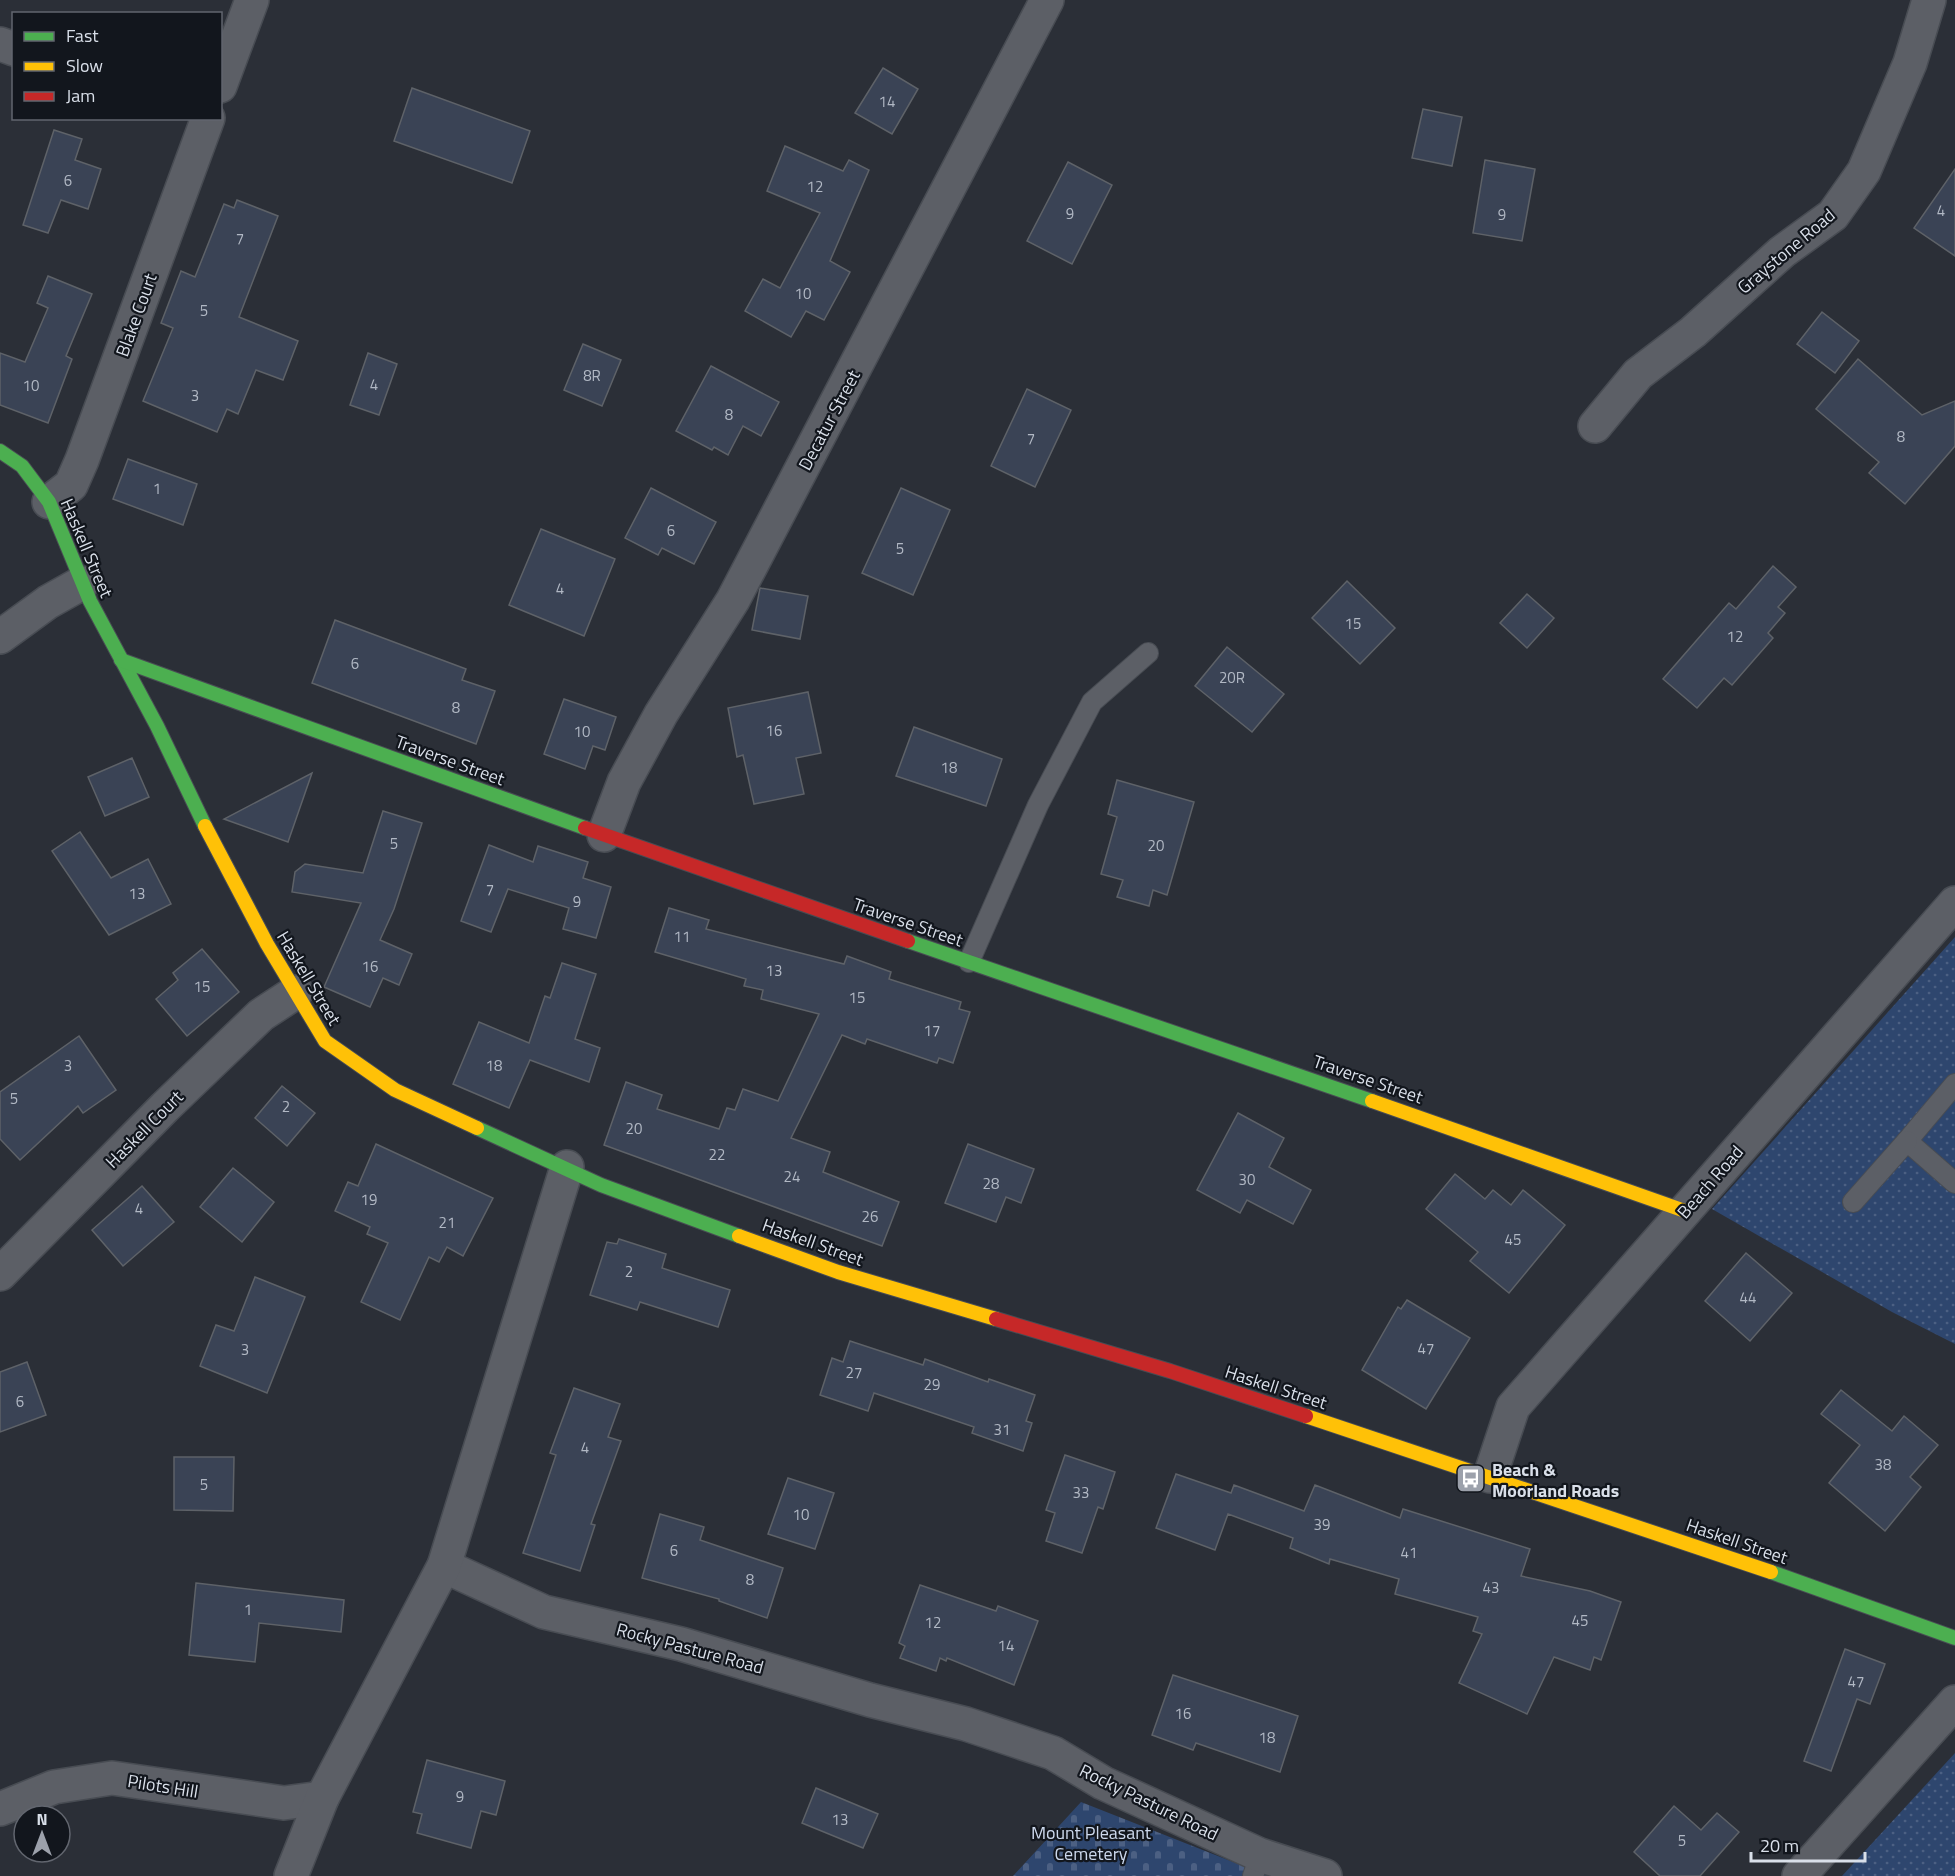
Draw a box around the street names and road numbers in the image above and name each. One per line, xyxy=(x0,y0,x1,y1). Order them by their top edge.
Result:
street label: Graystone Road xyxy=(1731,202,1841,300)
street label: Blake Court xyxy=(108,269,164,360)
street label: Decatur Street xyxy=(791,364,867,475)
street label: Haskell Street xyxy=(54,494,120,603)
street label: Traverse Street xyxy=(391,728,509,793)
street label: Traverse Street xyxy=(849,891,967,954)
street label: Haskell Street xyxy=(270,926,348,1031)
street label: Traverse Street xyxy=(1309,1048,1427,1111)
street label: Haskell Court xyxy=(99,1083,190,1174)
street label: Beach Road xyxy=(1670,1139,1750,1225)
street label: Haskell Street xyxy=(759,1211,868,1273)
street label: Haskell Street xyxy=(1222,1358,1331,1416)
street label: Haskell Street xyxy=(1683,1511,1792,1571)
street label: Rocky Pasture Road xyxy=(613,1615,767,1681)
street label: Rocky Pasture Road xyxy=(1075,1757,1223,1847)
street label: Pilots Hill xyxy=(126,1767,200,1805)

